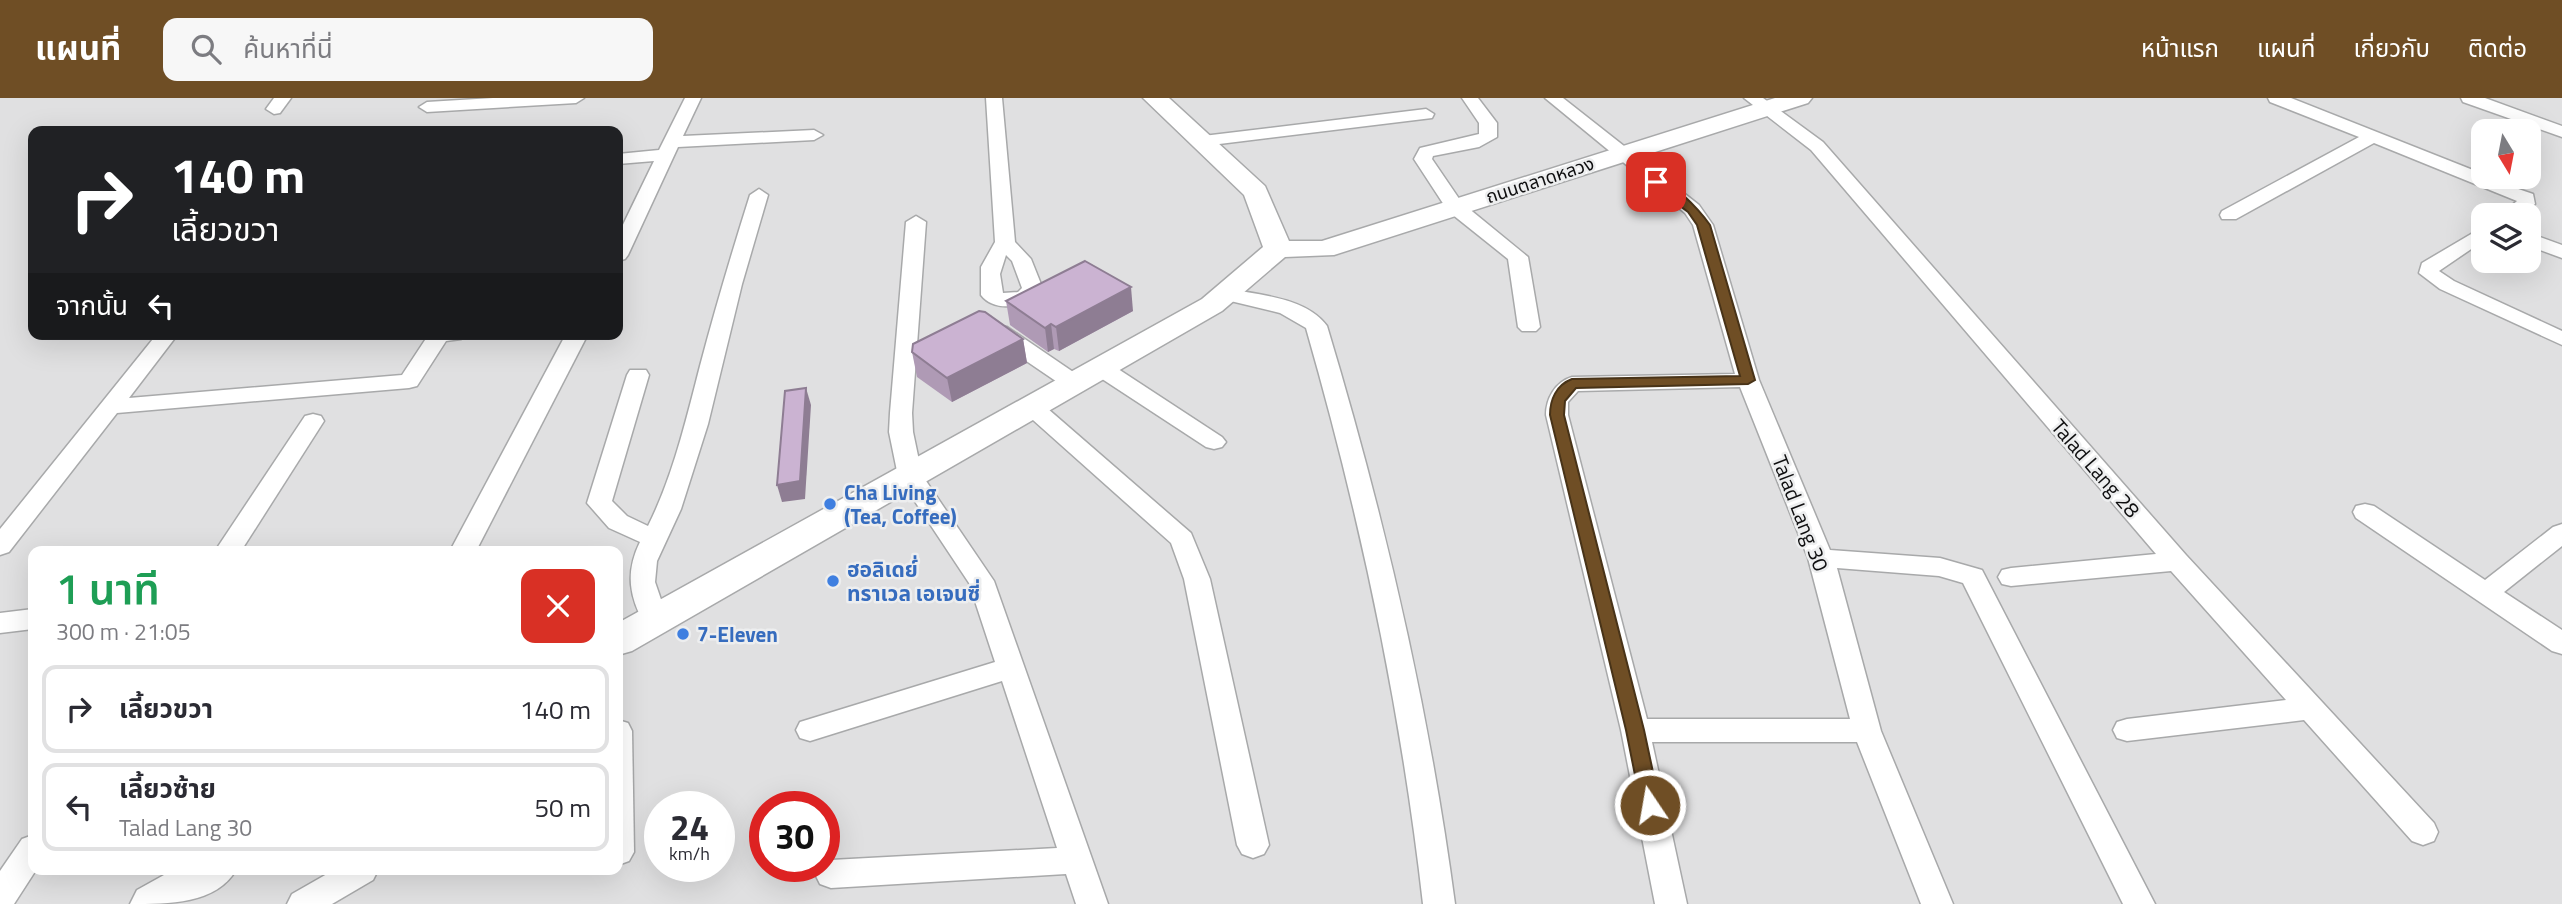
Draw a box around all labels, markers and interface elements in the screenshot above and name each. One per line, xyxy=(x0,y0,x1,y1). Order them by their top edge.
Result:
search box xyxy=(163,18,653,81)
text: แผนที่ xyxy=(35,23,121,73)
text: ค้นหาที่นี่ xyxy=(243,29,333,68)
icon: search xyxy=(187,30,225,68)
text: หน้าแรก xyxy=(2141,30,2219,66)
text: แผนที่ xyxy=(2257,30,2315,66)
text: เกี่ยวกับ xyxy=(2353,30,2430,66)
text: ติดต่อ xyxy=(2468,30,2527,66)
north arrow xyxy=(2471,119,2541,189)
map controls xyxy=(2471,119,2541,273)
text: 140 m xyxy=(171,137,305,212)
street label: ถนนตลาดหลวง xyxy=(1482,150,1598,210)
pin xyxy=(1626,152,1686,212)
icon: right xyxy=(56,154,147,245)
icon: arrive xyxy=(1637,163,1675,201)
button: layers xyxy=(2471,203,2541,273)
text: เลี้ยวขวา xyxy=(171,205,279,253)
text: จากนั้น xyxy=(56,286,128,325)
icon: left xyxy=(142,287,180,325)
street label: Talad Lang 28 xyxy=(2044,412,2148,525)
street label: Talad Lang 30 xyxy=(1764,451,1838,575)
place label: Cha Living (Tea, Coffee) xyxy=(844,476,957,532)
marker: Cha Living (Tea, Coffee) xyxy=(822,496,838,512)
place label: ฮอลิเดย์่ ทราเวล เอเจนซี่ xyxy=(847,553,980,609)
text: 1 นาที xyxy=(56,556,160,620)
button: close xyxy=(521,569,595,643)
marker: ฮอลิเดย์่ ทราเวล เอเจนซี่ xyxy=(825,573,841,589)
text: 300 m · 21:05 xyxy=(56,614,191,649)
place label: 7-Eleven xyxy=(697,618,778,650)
marker: 7-Eleven xyxy=(675,626,691,642)
text: เลี้ยวขวา xyxy=(119,689,213,728)
icon: right xyxy=(60,690,98,728)
text: 140 m xyxy=(520,690,591,729)
position arrow xyxy=(1613,768,1687,842)
text: เลี้ยวซ้าย xyxy=(119,769,216,808)
icon: left xyxy=(60,788,98,826)
text: 50 m xyxy=(534,788,591,827)
speed limit sign: 30 xyxy=(749,791,840,882)
text: 24 xyxy=(670,800,709,854)
text: Talad Lang 30 xyxy=(119,810,252,845)
text: km/h xyxy=(669,840,710,867)

